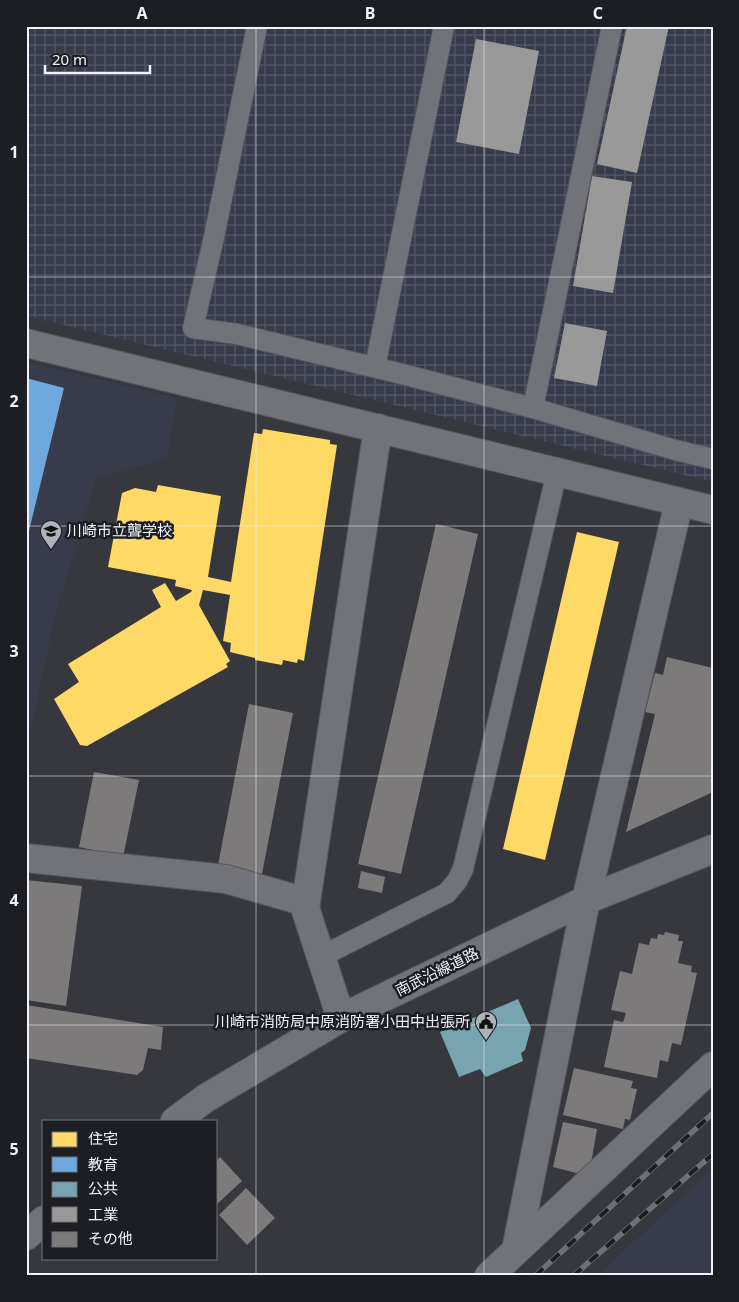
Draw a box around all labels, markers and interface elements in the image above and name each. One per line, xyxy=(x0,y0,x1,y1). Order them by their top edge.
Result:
text: A xyxy=(136,2,148,24)
text: B xyxy=(365,2,375,24)
text: C xyxy=(593,2,603,24)
scale bar xyxy=(45,42,150,74)
text: 20 m xyxy=(52,49,87,69)
text: 1 xyxy=(9,141,19,163)
text: 2 xyxy=(9,390,19,412)
school or university icon: 川崎市立聾学校 xyxy=(39,519,63,550)
place label: 川崎市立聾学校 xyxy=(67,520,172,540)
text: 3 xyxy=(9,640,19,662)
text: 4 xyxy=(9,889,19,911)
street label: 南武沿線道路 xyxy=(392,942,481,1000)
public building icon: 川崎市消防局中原消防署小田中出張所 xyxy=(474,1010,498,1041)
place label: 川崎市消防局中原消防署小田中出張所 xyxy=(215,1011,470,1031)
legend xyxy=(42,1120,218,1260)
text: 住宅 xyxy=(88,1128,118,1148)
text: 5 xyxy=(9,1138,19,1160)
text: 教育 xyxy=(88,1154,118,1174)
text: 公共 xyxy=(88,1178,118,1198)
text: 工業 xyxy=(88,1204,118,1224)
text: その他 xyxy=(88,1228,133,1248)

